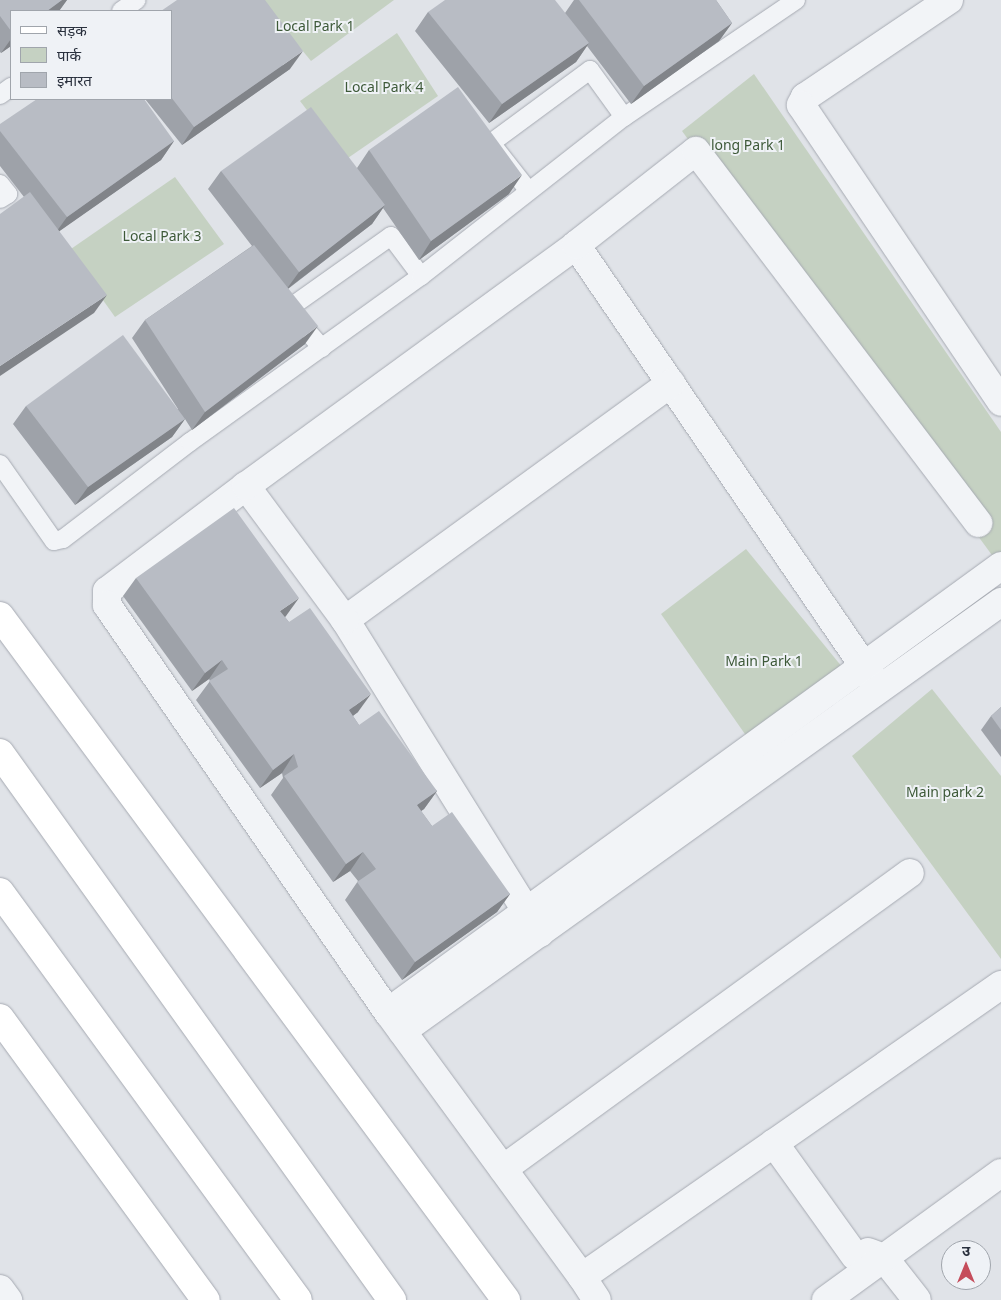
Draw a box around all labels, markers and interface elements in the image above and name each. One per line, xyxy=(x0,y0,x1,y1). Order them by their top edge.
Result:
legend xyxy=(10,10,172,100)
park label: Local Park 1 xyxy=(276,18,354,34)
text: सड़क xyxy=(57,20,87,40)
text: पार्क xyxy=(57,45,81,65)
text: इमारत xyxy=(57,70,92,90)
park label: Local Park 4 xyxy=(345,79,423,95)
park label: long Park 1 xyxy=(711,137,785,153)
park label: Local Park 3 xyxy=(123,228,201,244)
park label: Main Park 1 xyxy=(725,653,803,669)
park label: Main park 2 xyxy=(906,784,984,800)
north arrow xyxy=(941,1240,991,1290)
text: उ xyxy=(962,1241,970,1260)

